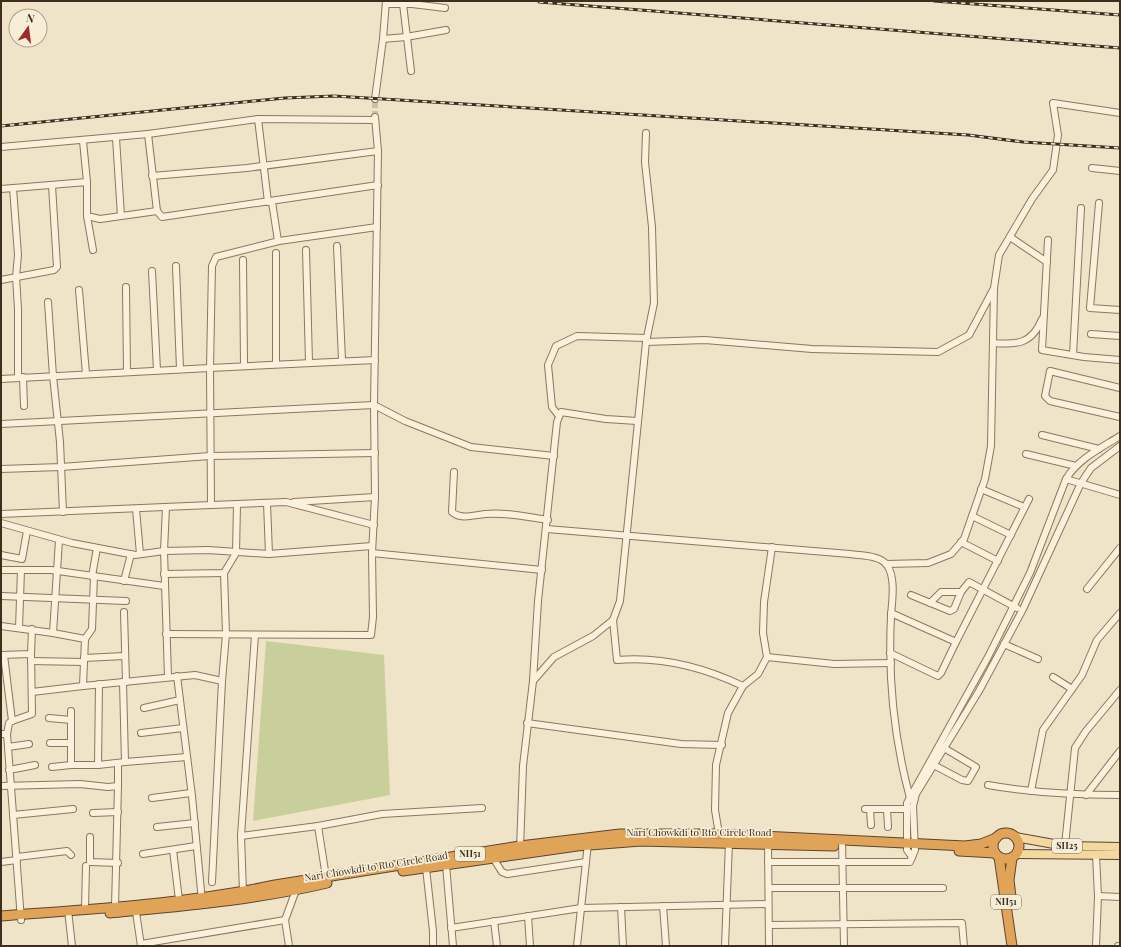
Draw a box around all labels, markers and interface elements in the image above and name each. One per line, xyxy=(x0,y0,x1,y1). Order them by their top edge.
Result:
north arrow xyxy=(8,8,48,48)
text: N xyxy=(25,10,36,26)
street label: Nari Chowkdi to Rto Circle Road xyxy=(626,825,772,839)
road number: SH25 xyxy=(1052,839,1082,853)
road number: NH51 xyxy=(455,847,485,861)
street label: Nari Chowkdi to Rto Circle Road xyxy=(303,848,449,884)
road number: NH51 xyxy=(991,895,1021,909)

